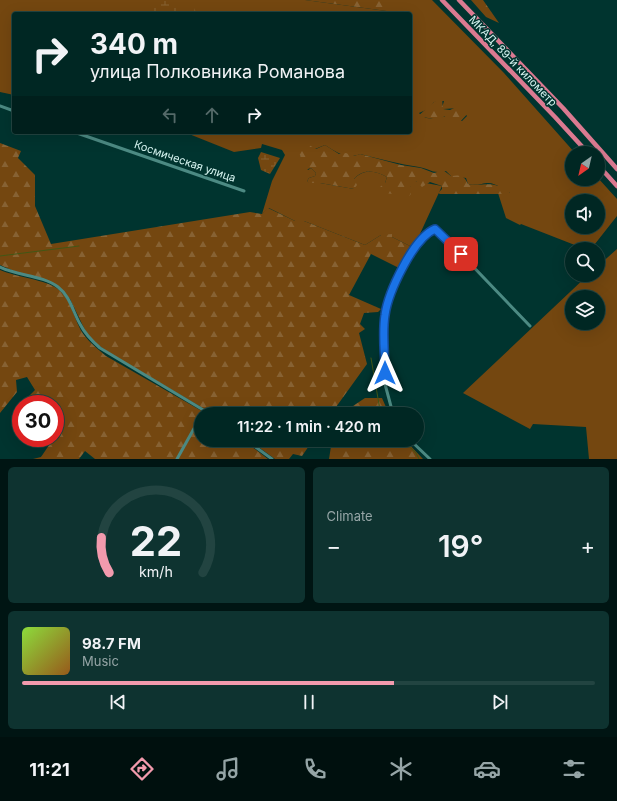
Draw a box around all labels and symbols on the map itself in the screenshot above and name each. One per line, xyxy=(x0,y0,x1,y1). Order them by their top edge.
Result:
street label: МКАД, 89-й километр xyxy=(466,13,560,109)
street label: Космическая улица xyxy=(132,137,238,185)
north arrow xyxy=(565,146,605,186)
pin xyxy=(444,237,478,271)
position arrow xyxy=(364,352,406,394)
speed limit sign: 30 xyxy=(12,395,64,447)

